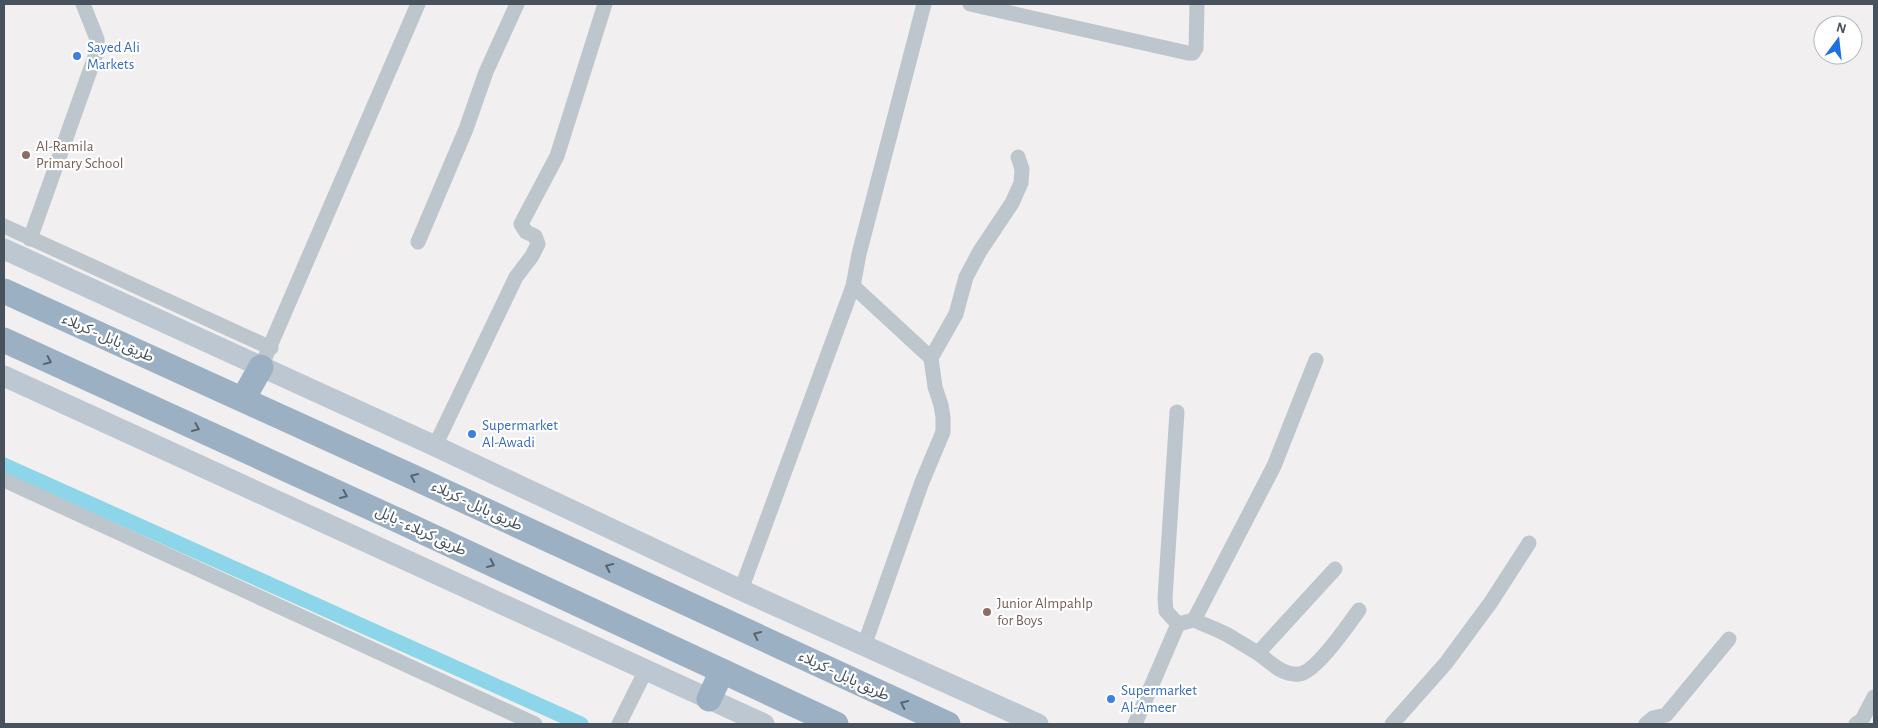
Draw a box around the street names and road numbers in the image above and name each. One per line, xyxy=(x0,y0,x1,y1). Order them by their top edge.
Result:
street label: طريق بابل - كربلاء xyxy=(59,311,156,367)
street label: طريق بابل - كربلاء xyxy=(428,478,525,535)
street label: طريق كربلاء - بابل xyxy=(372,503,469,560)
street label: طريق بابل - كربلاء xyxy=(795,648,892,705)

